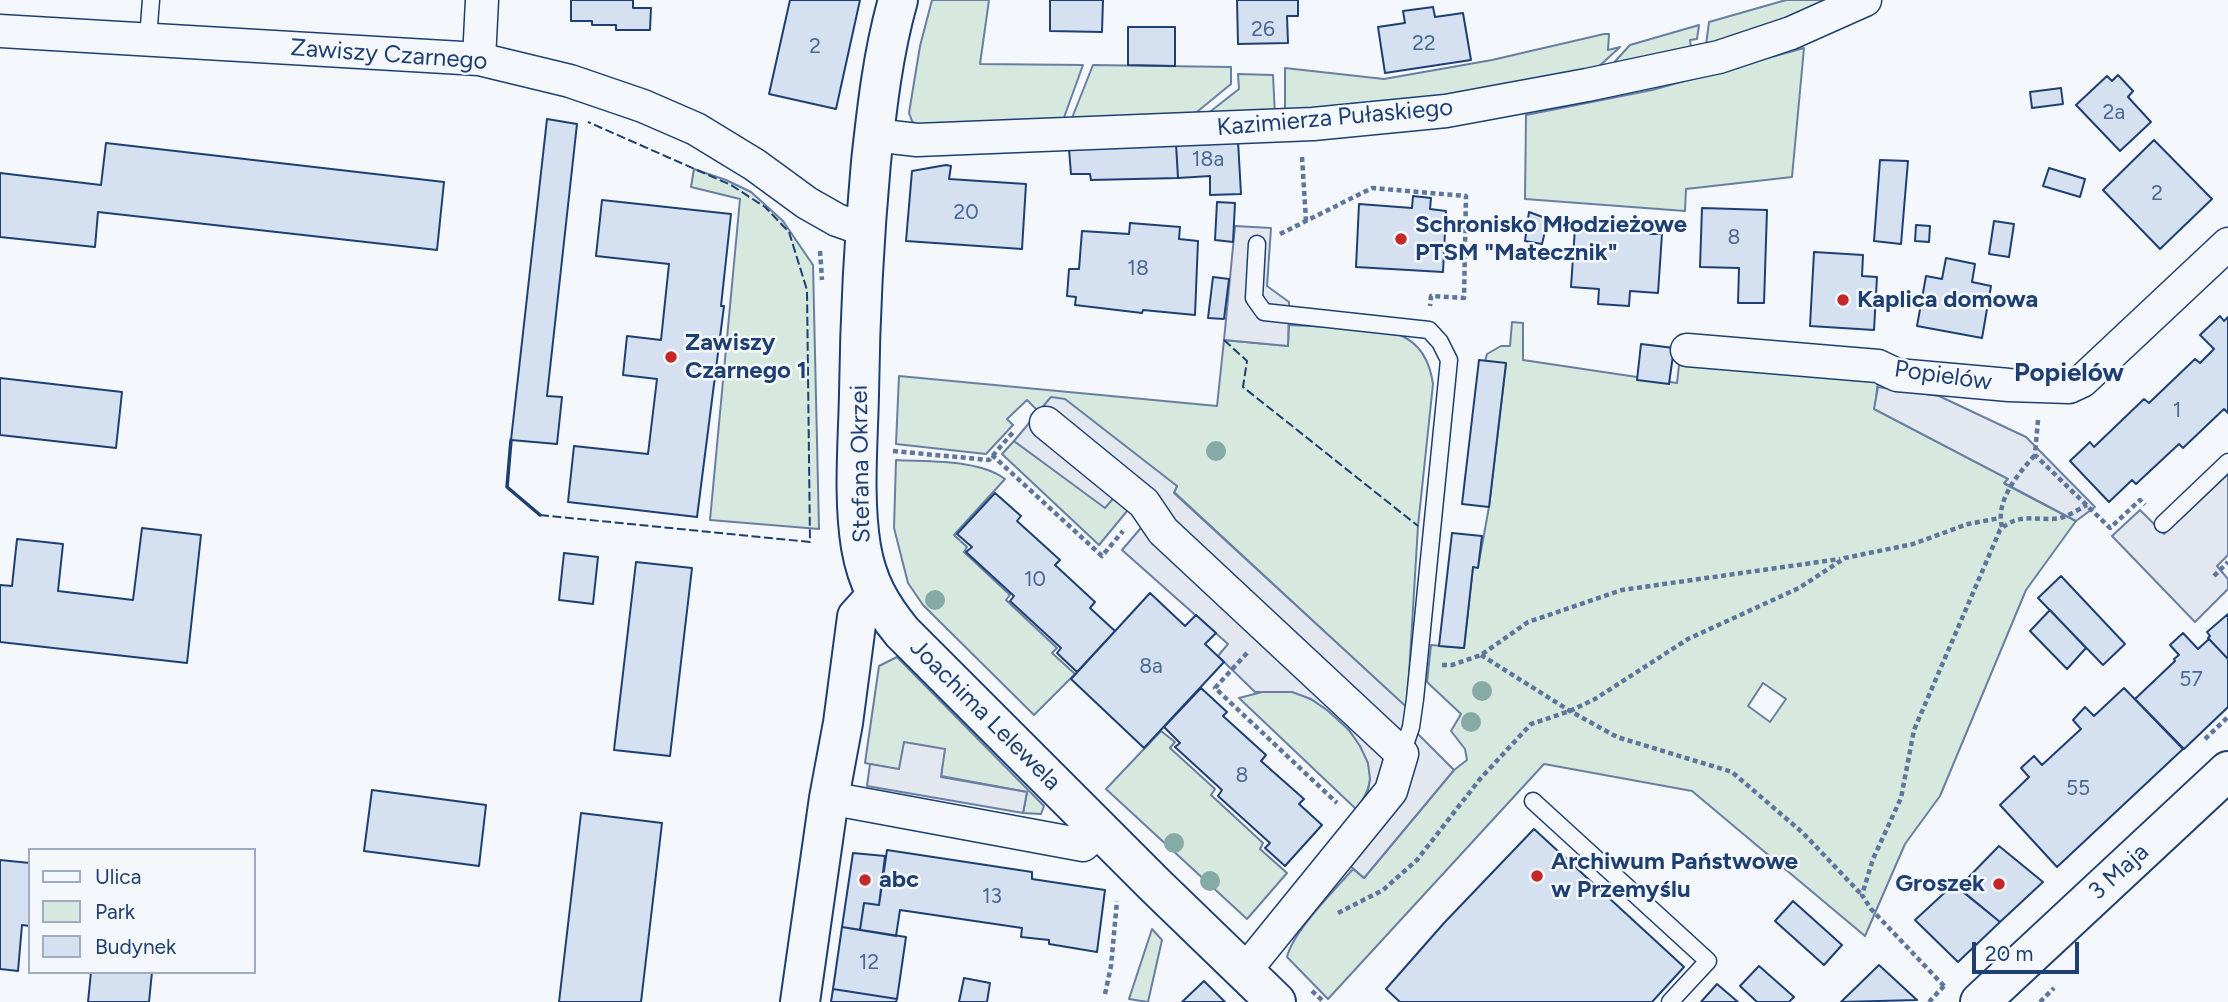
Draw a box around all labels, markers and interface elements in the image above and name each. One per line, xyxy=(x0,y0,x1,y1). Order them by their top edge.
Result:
house number: 26 xyxy=(1251,17,1275,43)
house number: 22 xyxy=(1412,31,1436,57)
street label: Zawiszy Czarnego xyxy=(290,34,488,76)
house number: 2 xyxy=(809,34,821,60)
street label: Kazimierza Pułaskiego xyxy=(1216,93,1454,143)
house number: 2a xyxy=(2103,100,2125,126)
house number: 18a xyxy=(1192,147,1224,173)
house number: 2 xyxy=(2151,181,2163,207)
house number: 20 xyxy=(953,200,979,226)
place label: Schronisko Młodzieżowe PTSM "Matecznik" xyxy=(1415,211,1687,267)
house number: 8 xyxy=(1728,225,1740,251)
marker: Schronisko Młodzieżowe PTSM "Matecznik" xyxy=(1393,231,1409,247)
house number: 18 xyxy=(1127,256,1149,282)
place label: Kaplica domowa xyxy=(1857,286,2038,314)
marker: Kaplica domowa xyxy=(1835,292,1851,308)
place label: Zawiszy Czarnego 1 xyxy=(685,329,807,385)
marker: Zawiszy Czarnego 1 xyxy=(663,349,679,365)
street label: Popielów xyxy=(1892,355,1994,397)
district label: Popielów xyxy=(2014,357,2124,389)
street label: Stefana Okrzei xyxy=(845,385,877,543)
house number: 1 xyxy=(2173,398,2181,424)
house number: 10 xyxy=(1024,567,1046,593)
street label: Joachima Lelewela xyxy=(903,633,1067,797)
house number: 8a xyxy=(1139,654,1163,680)
house number: 57 xyxy=(2179,667,2203,693)
house number: 8 xyxy=(1236,763,1248,789)
house number: 55 xyxy=(2066,776,2090,802)
street label: 3 Maja xyxy=(2083,838,2155,906)
legend xyxy=(28,848,256,974)
place label: Archiwum Państwowe w Przemyślu xyxy=(1551,848,1798,904)
text: Ulica xyxy=(95,864,141,889)
place label: abc xyxy=(879,866,919,894)
marker: Archiwum Państwowe w Przemyślu xyxy=(1529,868,1545,884)
place label: Groszek xyxy=(1895,870,1985,898)
marker: abc xyxy=(857,872,873,888)
marker: Groszek xyxy=(1991,876,2007,892)
house number: 13 xyxy=(982,884,1002,910)
text: Park xyxy=(95,899,135,924)
scale bar xyxy=(1976,928,2083,972)
text: Budynek xyxy=(95,934,176,959)
text: 20 m xyxy=(1985,941,2033,966)
house number: 12 xyxy=(859,950,879,976)

